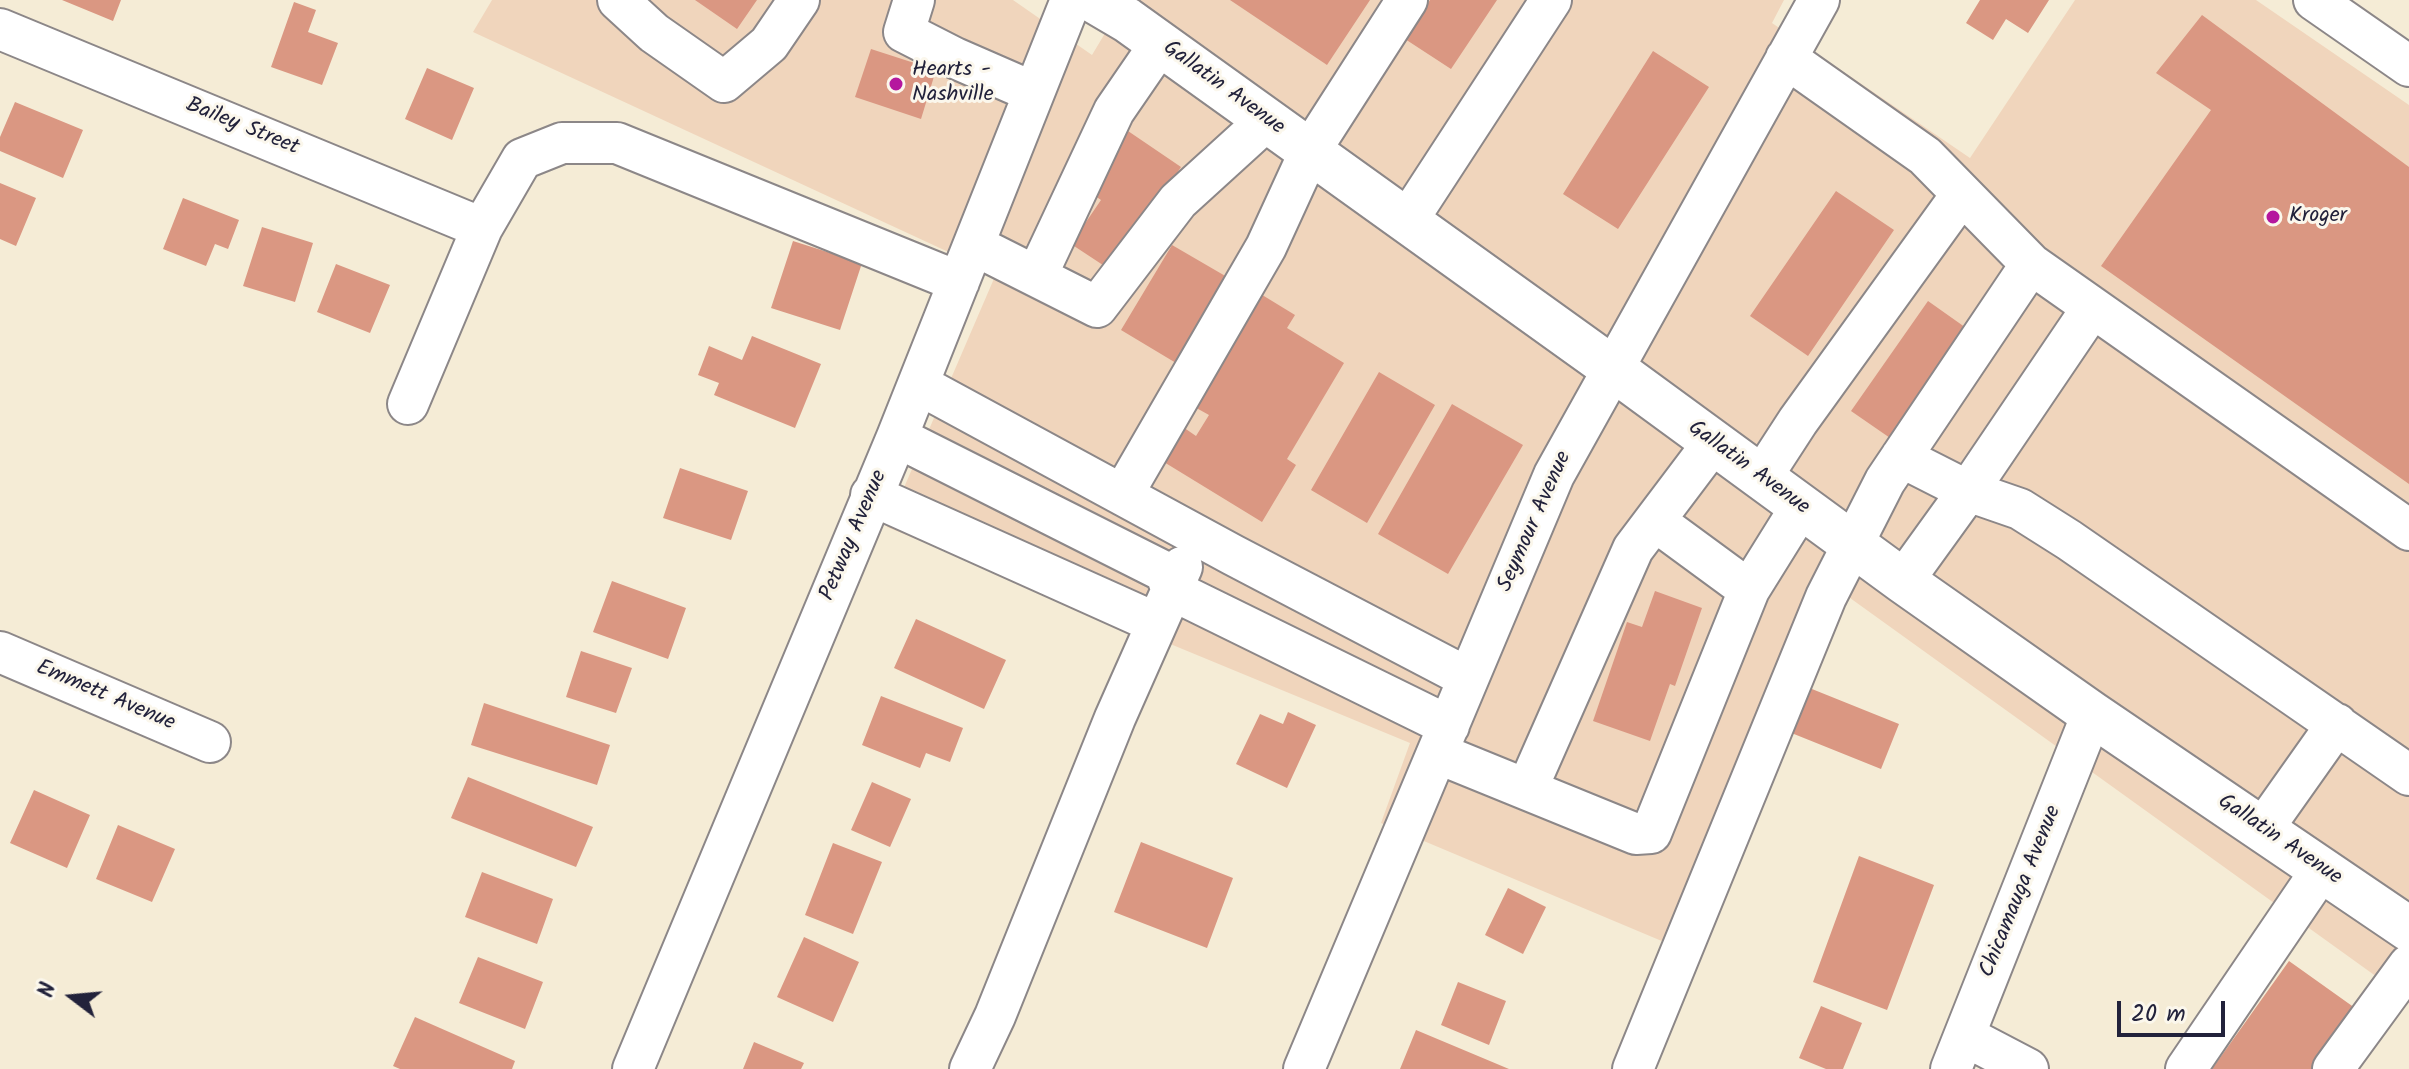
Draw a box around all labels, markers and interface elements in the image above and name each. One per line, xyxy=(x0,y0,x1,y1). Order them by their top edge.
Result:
street label: Gallatin Avenue xyxy=(1157,36,1289,142)
place label: Hearts - Nashville xyxy=(912,58,994,110)
marker: Hearts - Nashville xyxy=(887,75,905,93)
street label: Bailey Street xyxy=(182,93,302,163)
place label: Kroger xyxy=(2289,204,2347,230)
marker: Kroger xyxy=(2264,208,2282,226)
street label: Gallatin Avenue xyxy=(1682,416,1814,522)
street label: Seymour Avenue xyxy=(1493,448,1579,596)
street label: Petway Avenue xyxy=(816,467,894,605)
street label: Emmett Avenue xyxy=(32,656,178,738)
street label: Gallatin Avenue xyxy=(2212,790,2346,892)
street label: Chicamauga Avenue xyxy=(1975,802,2069,982)
north arrow xyxy=(32,957,112,1037)
text: N xyxy=(30,979,67,1002)
scale bar xyxy=(2121,985,2229,1035)
text: 20 m xyxy=(2131,995,2186,1034)

